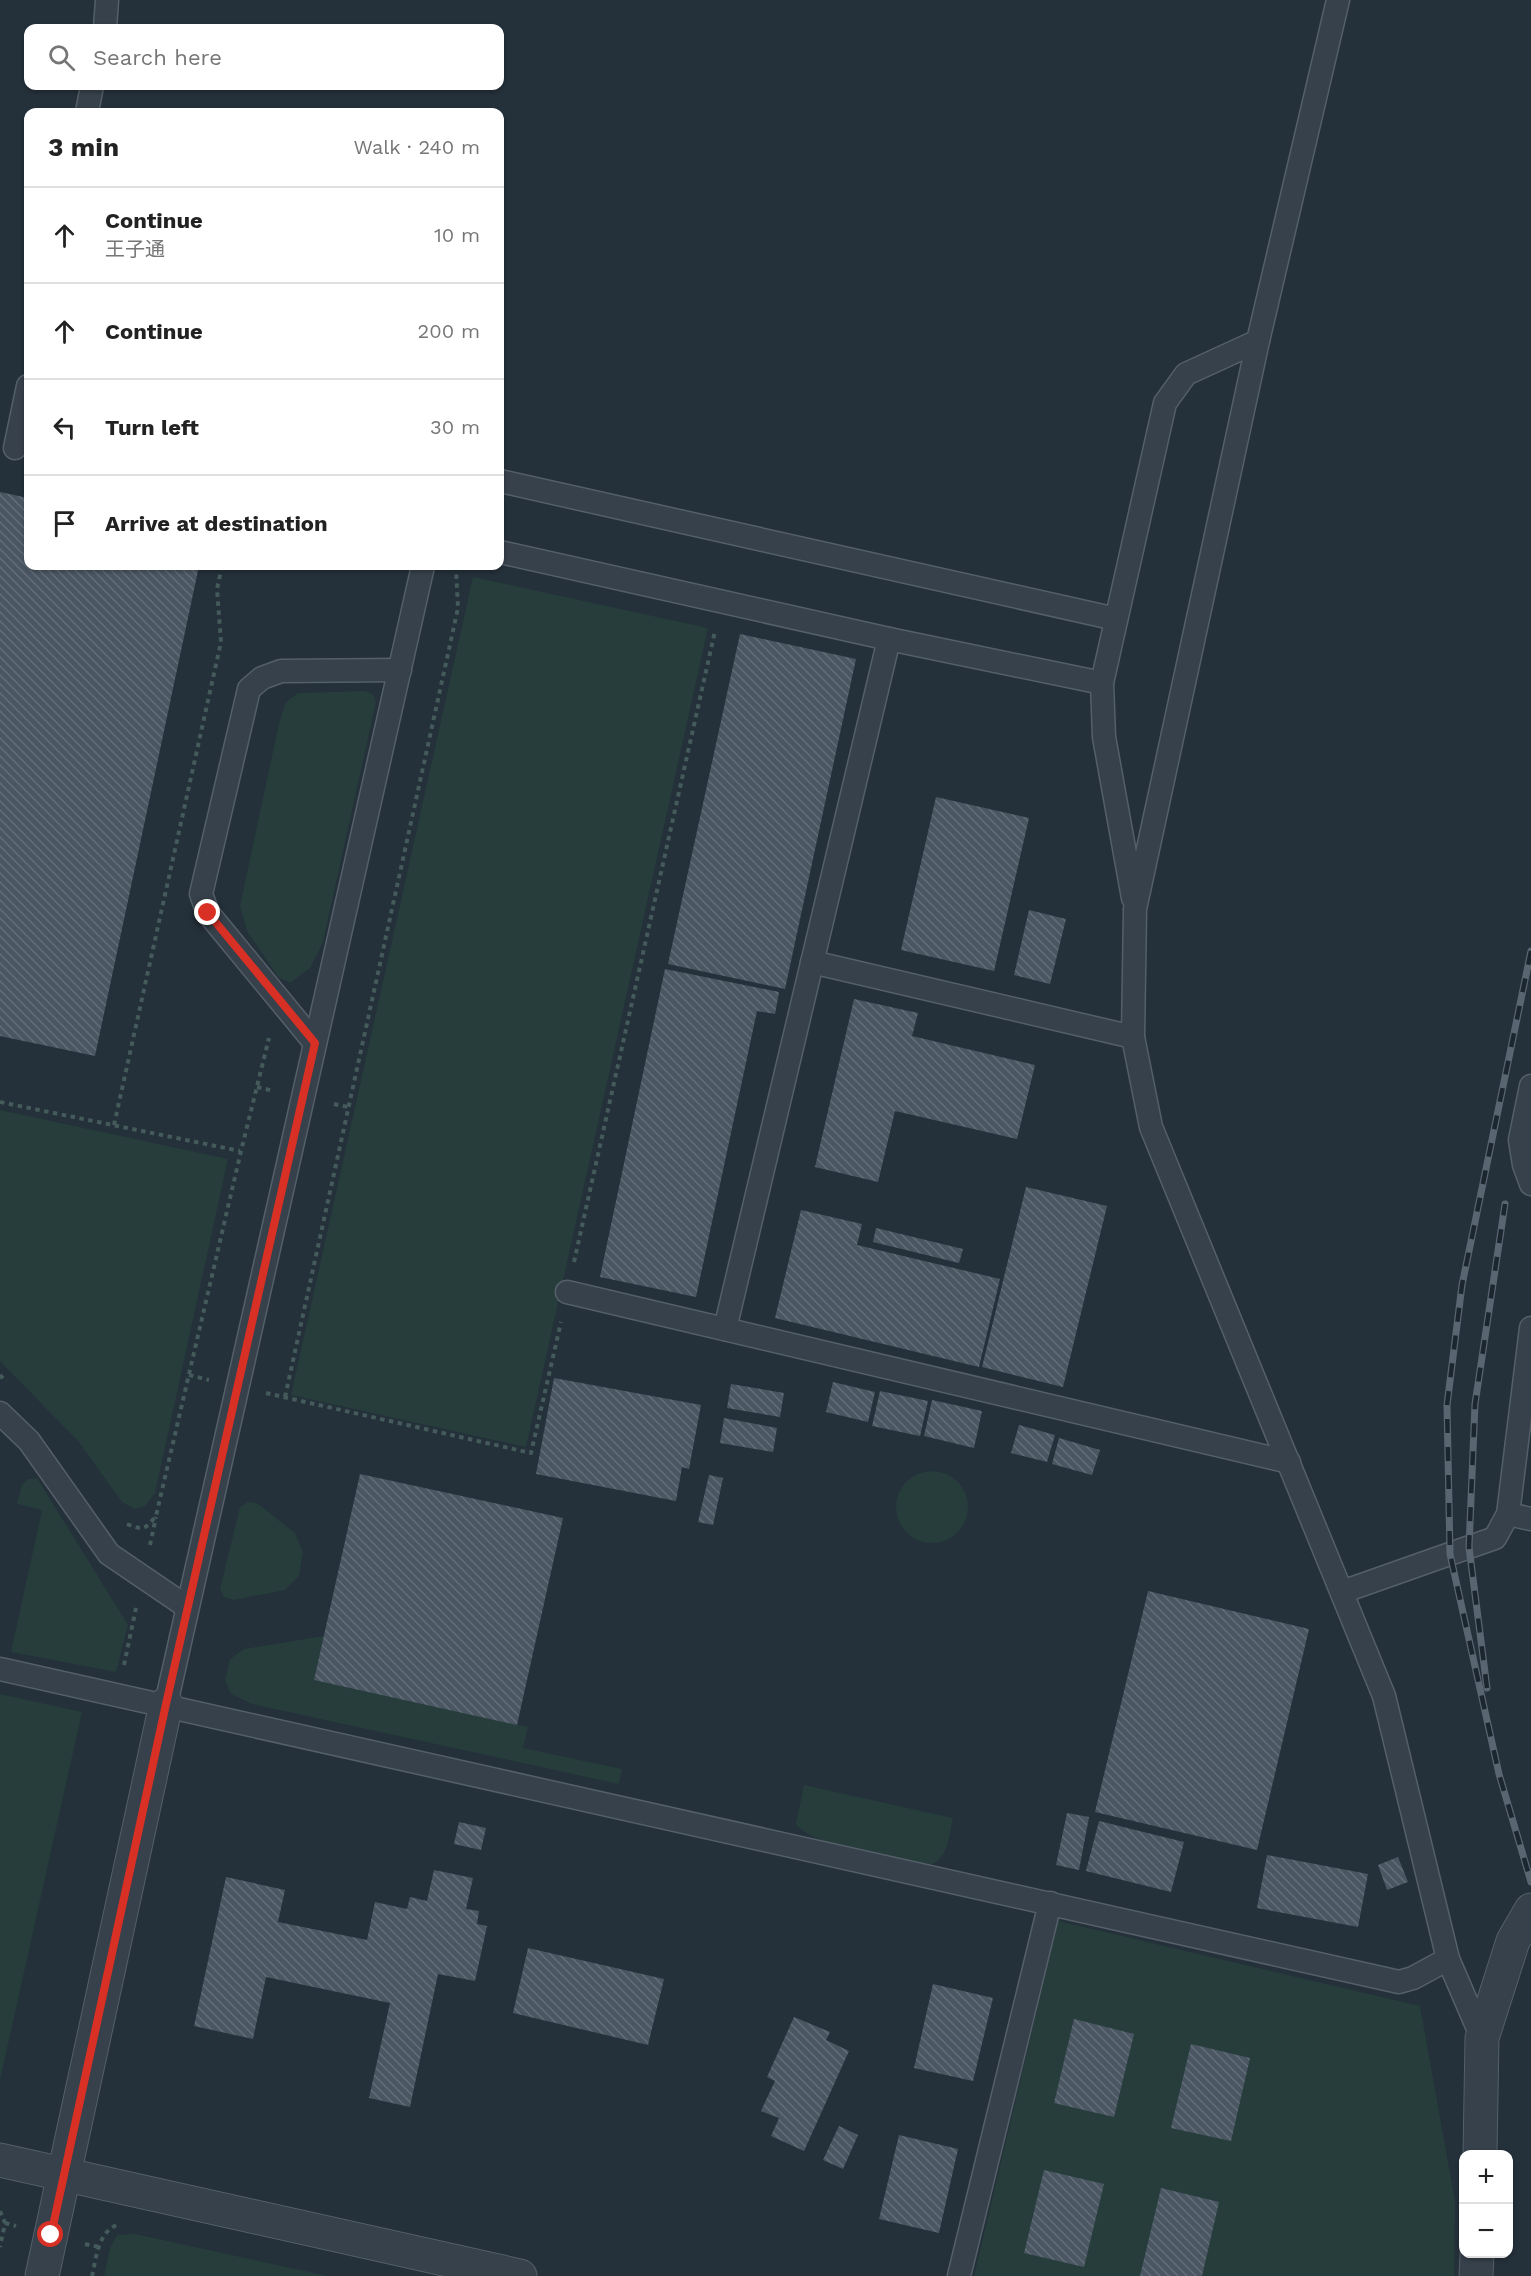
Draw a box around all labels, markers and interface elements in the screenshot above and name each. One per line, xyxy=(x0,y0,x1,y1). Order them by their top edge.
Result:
search box xyxy=(24,24,504,90)
icon: search xyxy=(45,41,78,74)
text: Search here xyxy=(93,45,222,70)
text: 3 min xyxy=(48,132,119,162)
text: Walk · 240 m xyxy=(353,135,480,159)
text: Continue xyxy=(105,208,203,233)
icon: ahead xyxy=(48,219,81,252)
text: 10 m xyxy=(434,223,480,247)
text: 王子通 xyxy=(105,237,165,261)
icon: ahead xyxy=(48,315,81,348)
text: Continue xyxy=(105,319,203,344)
text: 200 m xyxy=(418,319,480,343)
icon: left xyxy=(48,411,81,444)
text: Turn left xyxy=(105,415,199,440)
text: 30 m xyxy=(430,415,480,439)
icon: arrive xyxy=(48,507,81,540)
text: Arrive at destination xyxy=(105,511,328,536)
route end xyxy=(194,899,220,925)
map controls xyxy=(1459,2150,1513,2258)
button: + xyxy=(1459,2150,1513,2204)
button: − xyxy=(1459,2204,1513,2258)
route start xyxy=(37,2221,63,2247)

